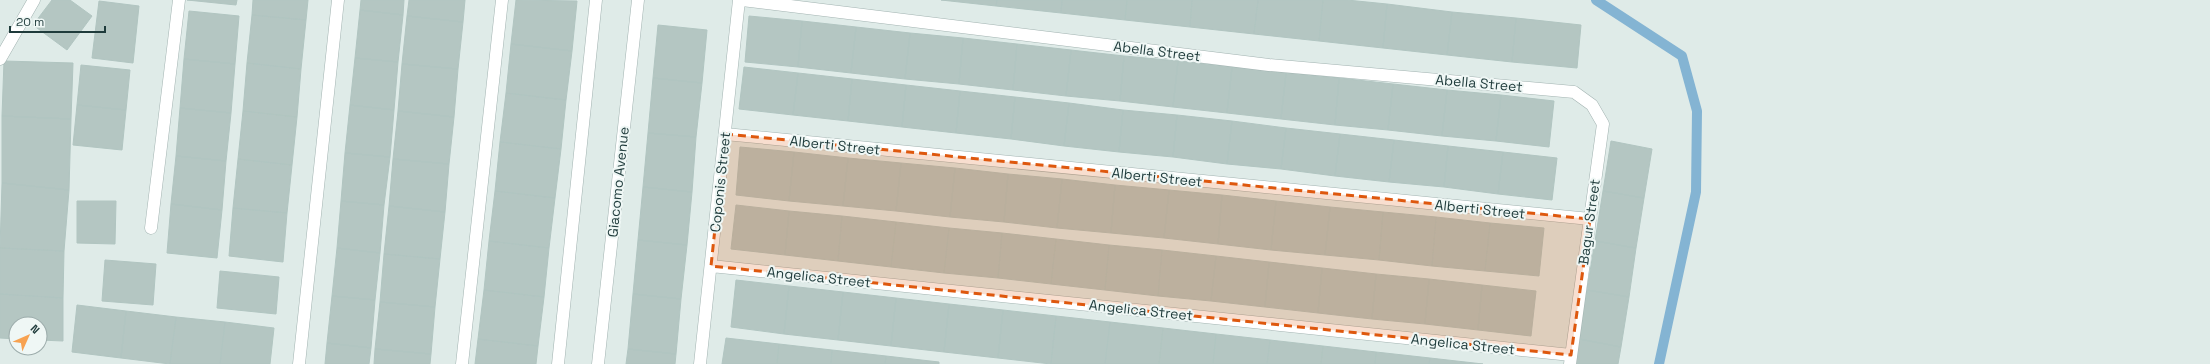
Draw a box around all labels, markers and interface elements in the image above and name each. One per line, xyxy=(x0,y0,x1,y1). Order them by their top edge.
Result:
scale bar xyxy=(10,8,105,34)
text: 20 m xyxy=(16,14,44,30)
street label: Abella Street xyxy=(1113,37,1201,65)
street label: Abella Street xyxy=(1435,70,1523,96)
street label: Giacomo Avenue xyxy=(603,126,633,238)
street label: Coponis Street xyxy=(706,131,734,233)
street label: Alberti Street xyxy=(789,131,881,159)
street label: Alberti Street xyxy=(1111,163,1203,191)
street label: Bagur Street xyxy=(1574,178,1604,266)
street label: Alberti Street xyxy=(1434,195,1526,223)
street label: Angelica Street xyxy=(766,263,872,291)
street label: Angelica Street xyxy=(1088,296,1194,324)
north arrow xyxy=(8,316,48,356)
text: N xyxy=(28,321,43,336)
street label: Angelica Street xyxy=(1410,330,1516,358)

